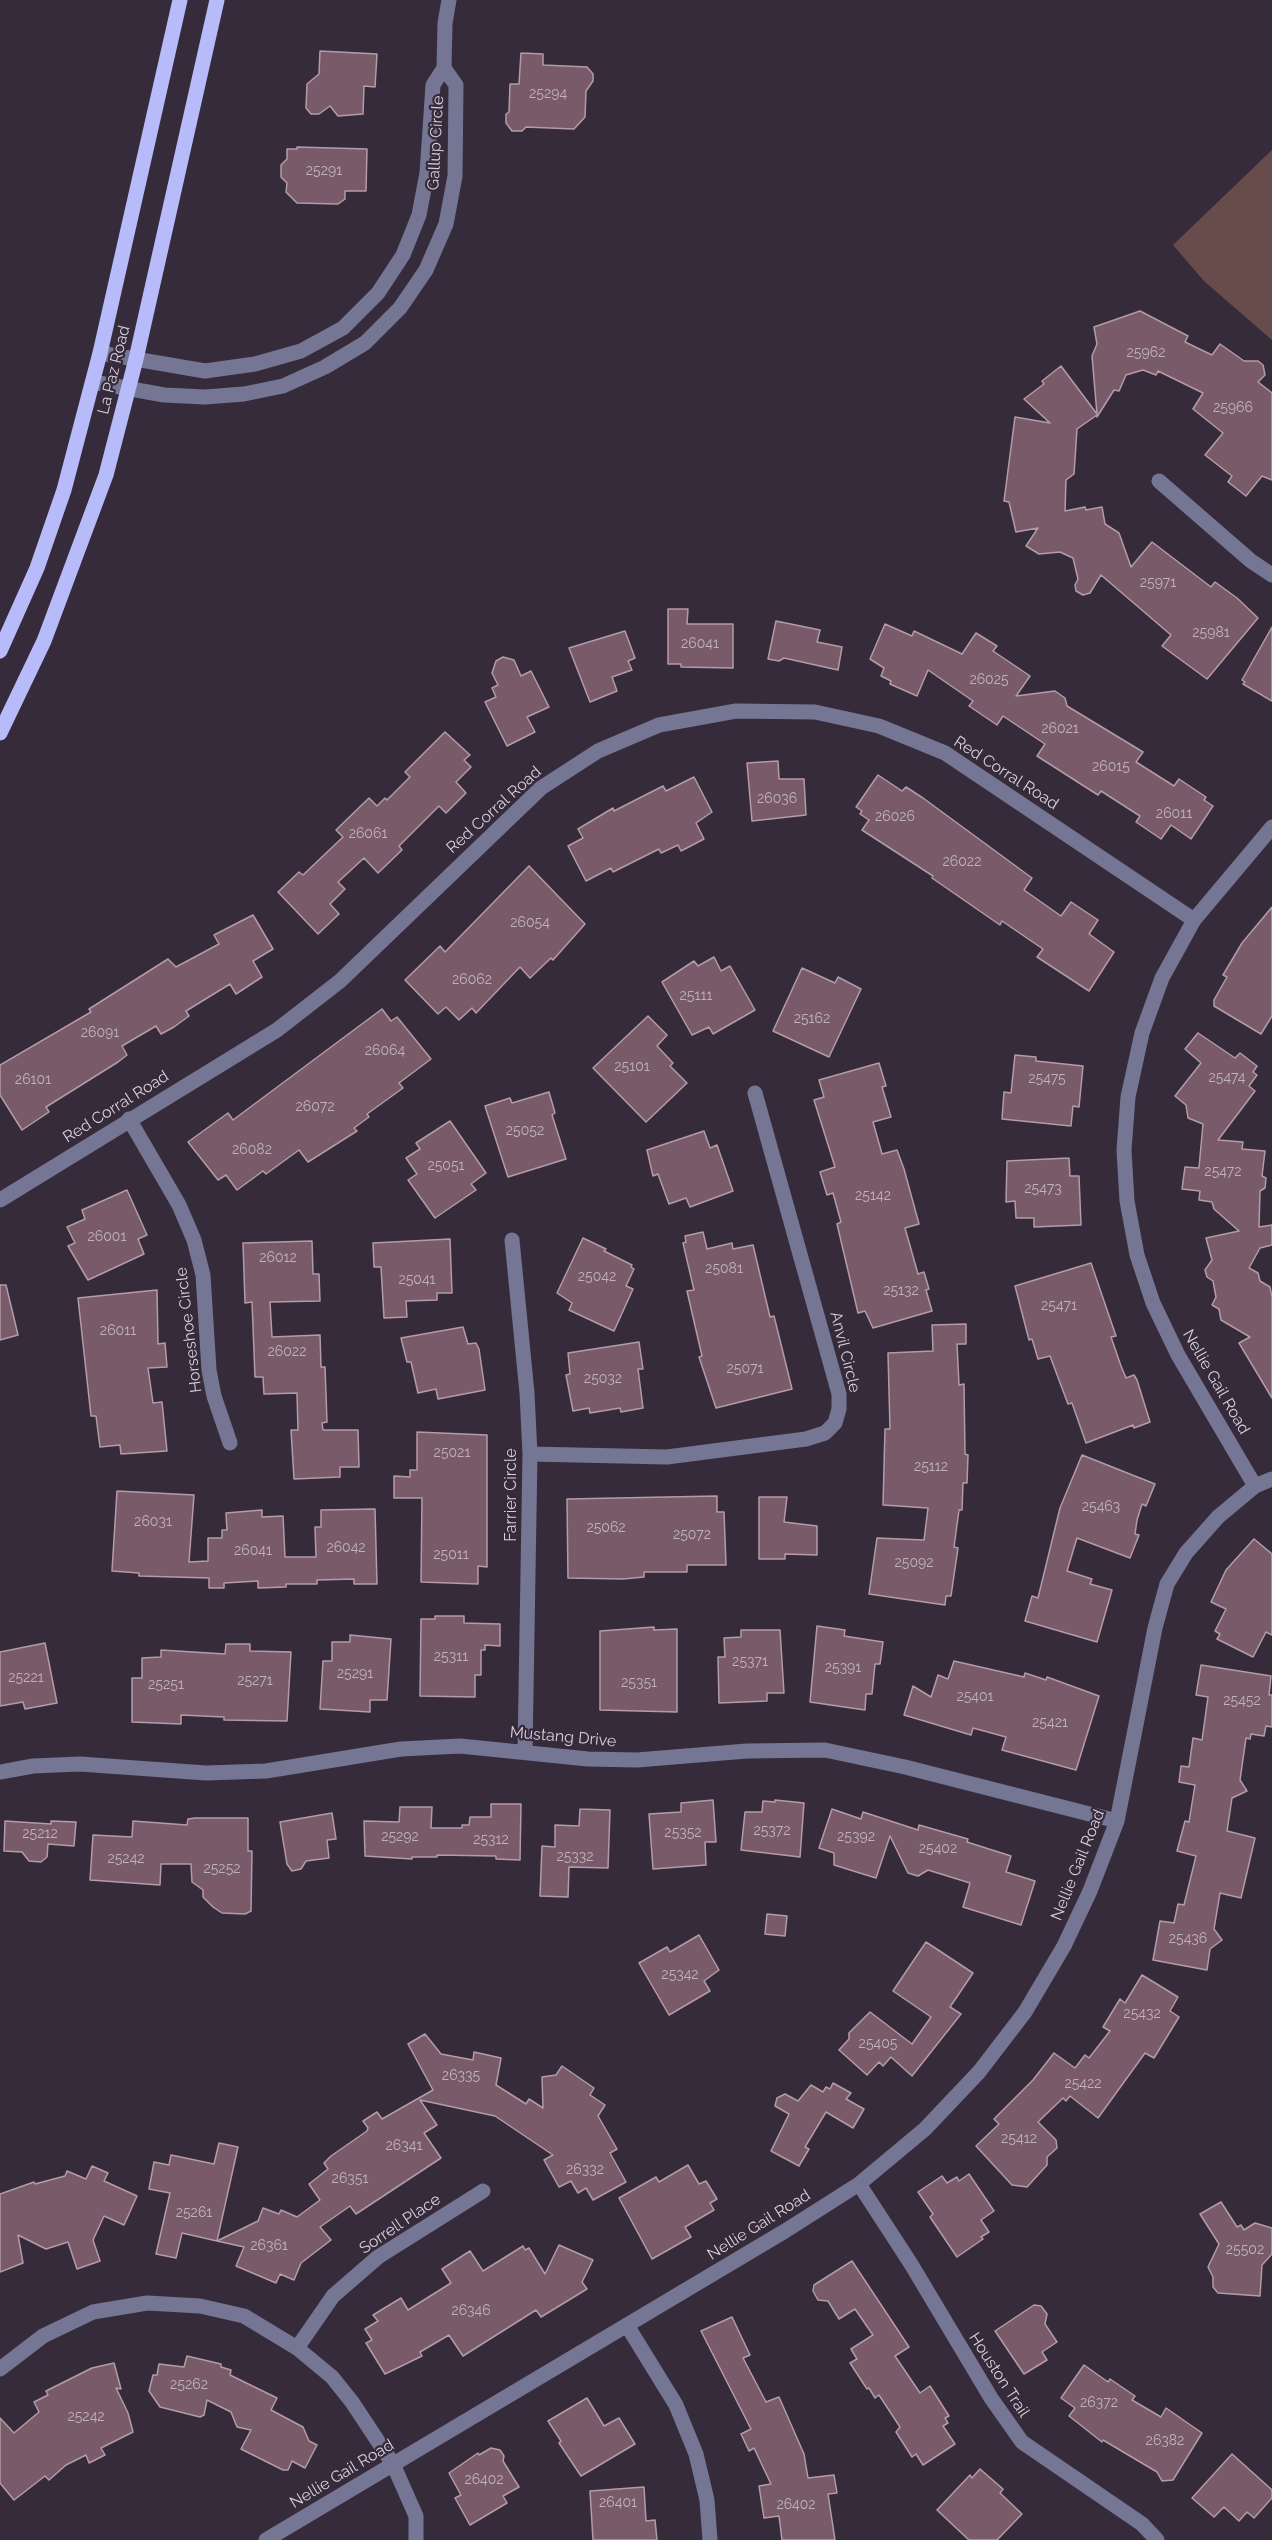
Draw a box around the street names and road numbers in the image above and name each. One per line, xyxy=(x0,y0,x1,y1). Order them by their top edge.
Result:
street label: Gallup Circle xyxy=(424,95,448,191)
street label: La Paz Road xyxy=(94,324,134,416)
street label: Red Corral Road xyxy=(950,732,1062,814)
street label: Red Corral Road xyxy=(443,762,545,858)
street label: Red Corral Road xyxy=(60,1067,172,1147)
street label: Horseshoe Circle xyxy=(172,1266,206,1394)
street label: Anvil Circle xyxy=(826,1310,864,1394)
street label: Nellie Gail Road xyxy=(1178,1326,1254,1438)
street label: Farrier Circle xyxy=(501,1448,521,1542)
street label: Mustang Drive xyxy=(509,1723,617,1751)
street label: Nellie Gail Road xyxy=(1047,1807,1109,1923)
street label: Nellie Gail Road xyxy=(704,2186,814,2264)
street label: Sorrell Place xyxy=(356,2190,444,2258)
street label: Houston Trail xyxy=(965,2329,1033,2421)
street label: Nellie Gail Road xyxy=(287,2435,397,2513)

